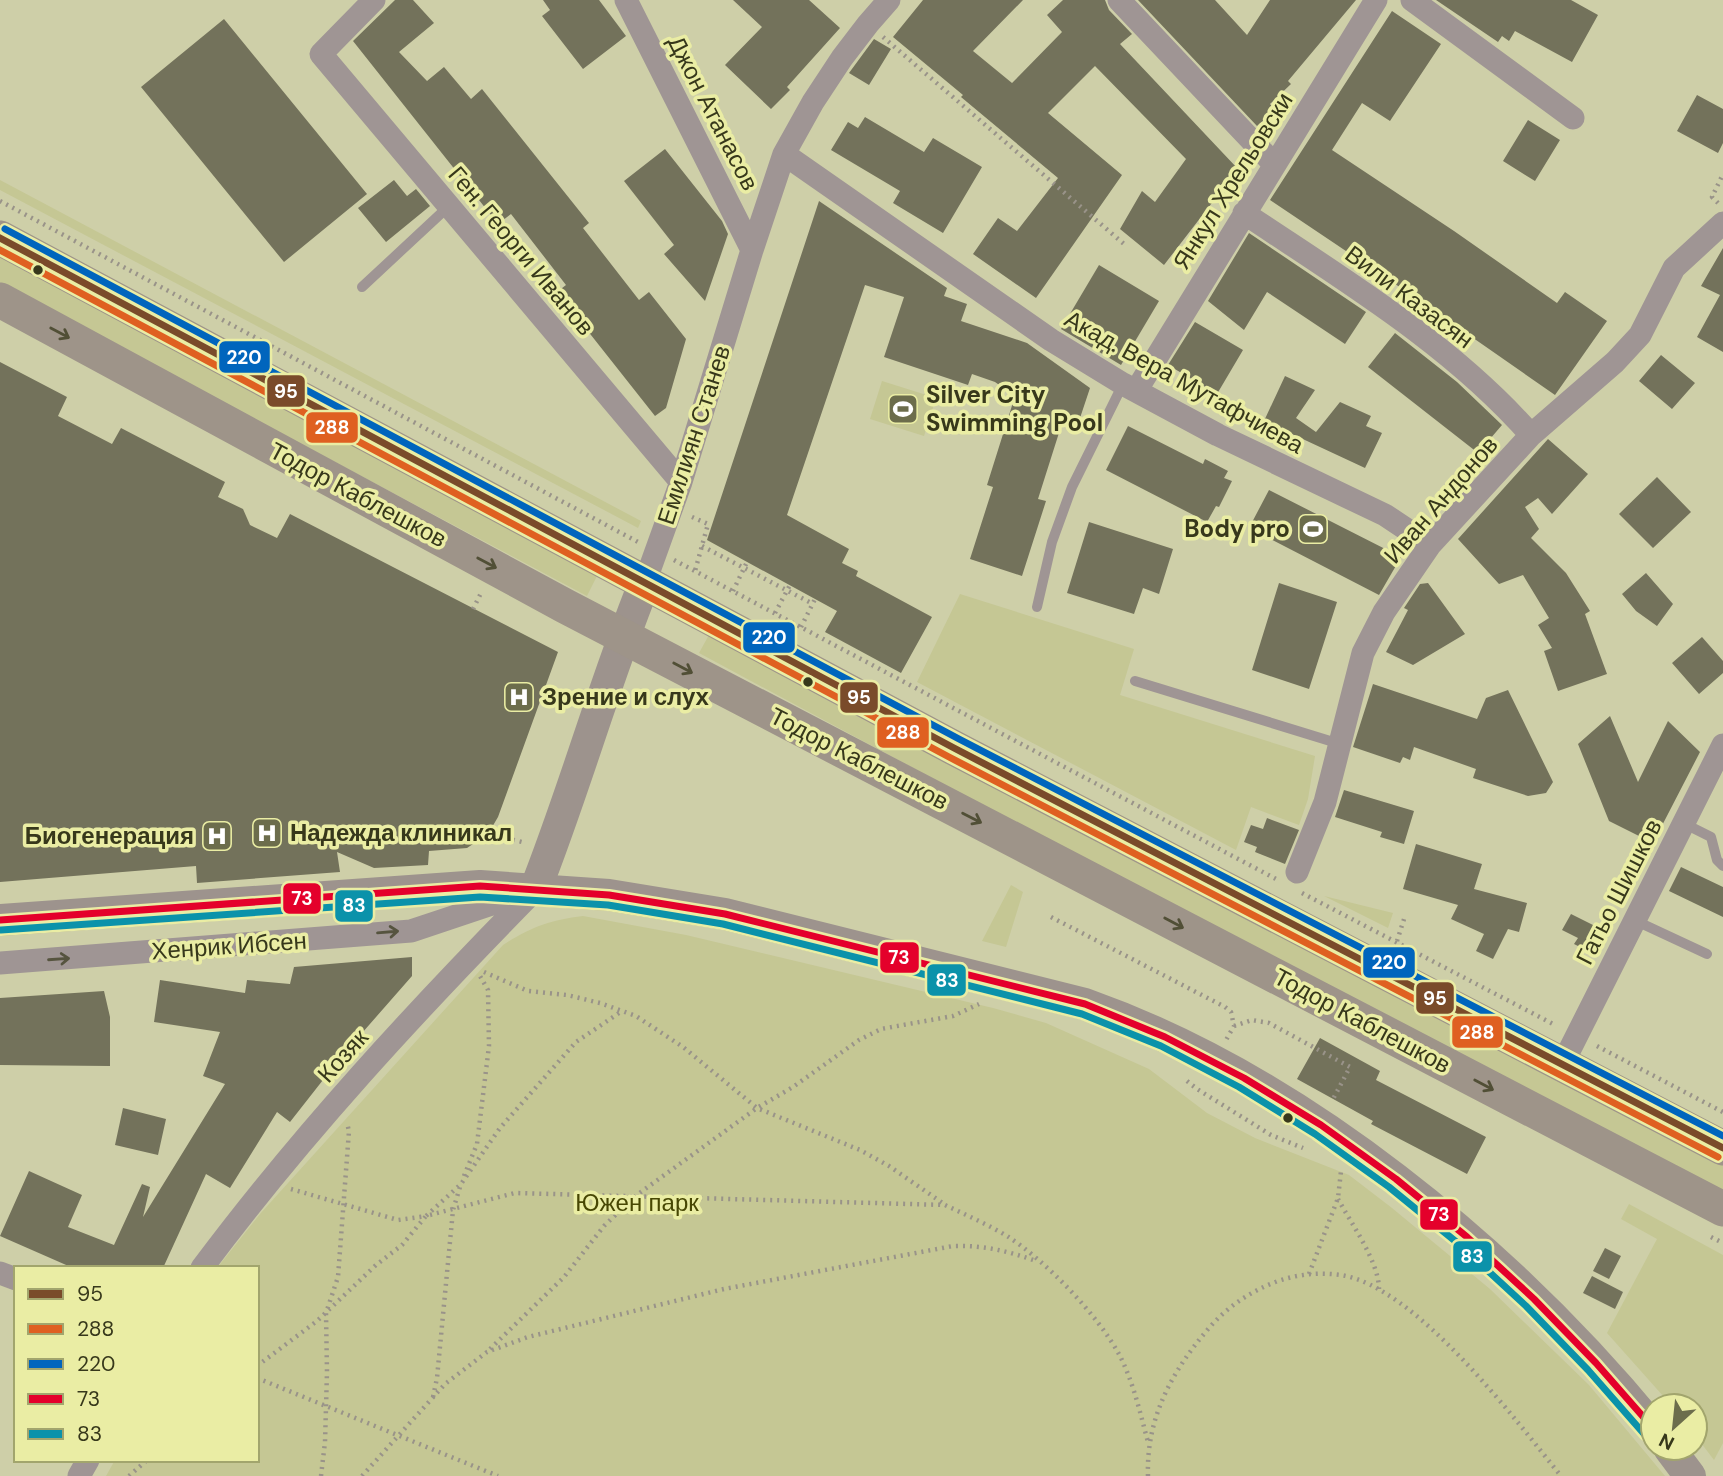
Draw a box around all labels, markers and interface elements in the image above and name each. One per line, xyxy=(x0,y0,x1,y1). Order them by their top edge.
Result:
street label: Джон Атанасов xyxy=(661,30,766,195)
street label: Янкул Хрельовски xyxy=(1166,86,1300,275)
street label: Ген. Георги Иванов xyxy=(442,160,601,342)
street label: Вили Казасян xyxy=(1339,238,1480,355)
unlabelled marker xyxy=(31,263,45,277)
street label: Акад. Вера Мутафчиева xyxy=(1059,303,1310,461)
one-way arrow xyxy=(49,327,70,340)
line badge: 220 xyxy=(218,340,271,374)
street label: Емилиян Станев xyxy=(650,341,737,528)
text: 220 xyxy=(226,345,262,370)
line badge: 95 xyxy=(266,374,306,408)
text: 95 xyxy=(274,379,298,404)
place label: Silver City Swimming Pool xyxy=(926,379,1103,438)
sports icon: Silver City Swimming Pool xyxy=(886,392,920,426)
line badge: 288 xyxy=(305,411,359,444)
text: 288 xyxy=(315,415,349,440)
street label: Иван Андонов xyxy=(1377,430,1504,570)
street label: Тодор Каблешков xyxy=(264,435,452,554)
sports icon: Body pro xyxy=(1296,512,1330,546)
place label: Body pro xyxy=(1184,513,1290,544)
one-way arrow xyxy=(476,557,496,571)
line badge: 220 xyxy=(742,621,796,654)
text: 220 xyxy=(751,625,787,650)
one-way arrow xyxy=(673,661,693,675)
unlabelled marker xyxy=(801,675,815,689)
hospital icon: Зрение и слух xyxy=(502,680,536,714)
place label: Зрение и слух xyxy=(542,681,710,712)
line badge: 95 xyxy=(839,681,879,714)
text: 95 xyxy=(847,685,871,710)
street label: Тодор Каблешков xyxy=(765,700,954,817)
line badge: 288 xyxy=(876,716,930,749)
text: 288 xyxy=(886,720,920,745)
one-way arrow xyxy=(961,811,982,825)
street label: Гатьо Шишков xyxy=(1569,814,1669,970)
hospital icon: Надежда клиникал xyxy=(250,816,284,850)
place label: Надежда клиникал xyxy=(290,817,512,848)
hospital icon: Биогенерация xyxy=(200,819,234,853)
place label: Биогенерация xyxy=(25,820,194,851)
line badge: 73 xyxy=(282,882,322,915)
text: 73 xyxy=(291,886,313,911)
line badge: 83 xyxy=(334,889,374,923)
text: 83 xyxy=(342,893,366,918)
one-way arrow xyxy=(1163,917,1184,930)
street label: Хенрик Ибсен xyxy=(150,925,308,966)
one-way arrow xyxy=(376,925,399,938)
line badge: 73 xyxy=(879,941,920,974)
text: 73 xyxy=(888,945,910,970)
line badge: 220 xyxy=(1362,946,1416,979)
text: 220 xyxy=(1371,950,1407,975)
one-way arrow xyxy=(48,952,70,965)
street label: Тодор Каблешков xyxy=(1268,961,1456,1080)
line badge: 83 xyxy=(926,963,967,997)
text: 83 xyxy=(935,968,959,993)
line badge: 95 xyxy=(1415,981,1455,1015)
text: 95 xyxy=(1423,986,1447,1011)
line badge: 288 xyxy=(1451,1015,1504,1049)
text: 288 xyxy=(1460,1020,1494,1045)
street label: Козяк xyxy=(311,1022,375,1089)
one-way arrow xyxy=(1473,1078,1494,1092)
unlabelled marker xyxy=(1281,1111,1295,1125)
park label: Южен парк xyxy=(575,1187,699,1218)
line badge: 73 xyxy=(1419,1198,1459,1231)
text: 73 xyxy=(1428,1202,1450,1227)
line badge: 83 xyxy=(1452,1240,1493,1273)
text: 83 xyxy=(1460,1244,1484,1269)
legend xyxy=(14,1266,259,1462)
text: 95 xyxy=(77,1280,103,1308)
text: 288 xyxy=(77,1315,114,1343)
text: 220 xyxy=(77,1350,115,1378)
text: 73 xyxy=(77,1385,100,1413)
north arrow xyxy=(1639,1392,1709,1462)
text: 83 xyxy=(77,1420,102,1448)
text: N xyxy=(1655,1427,1678,1456)

